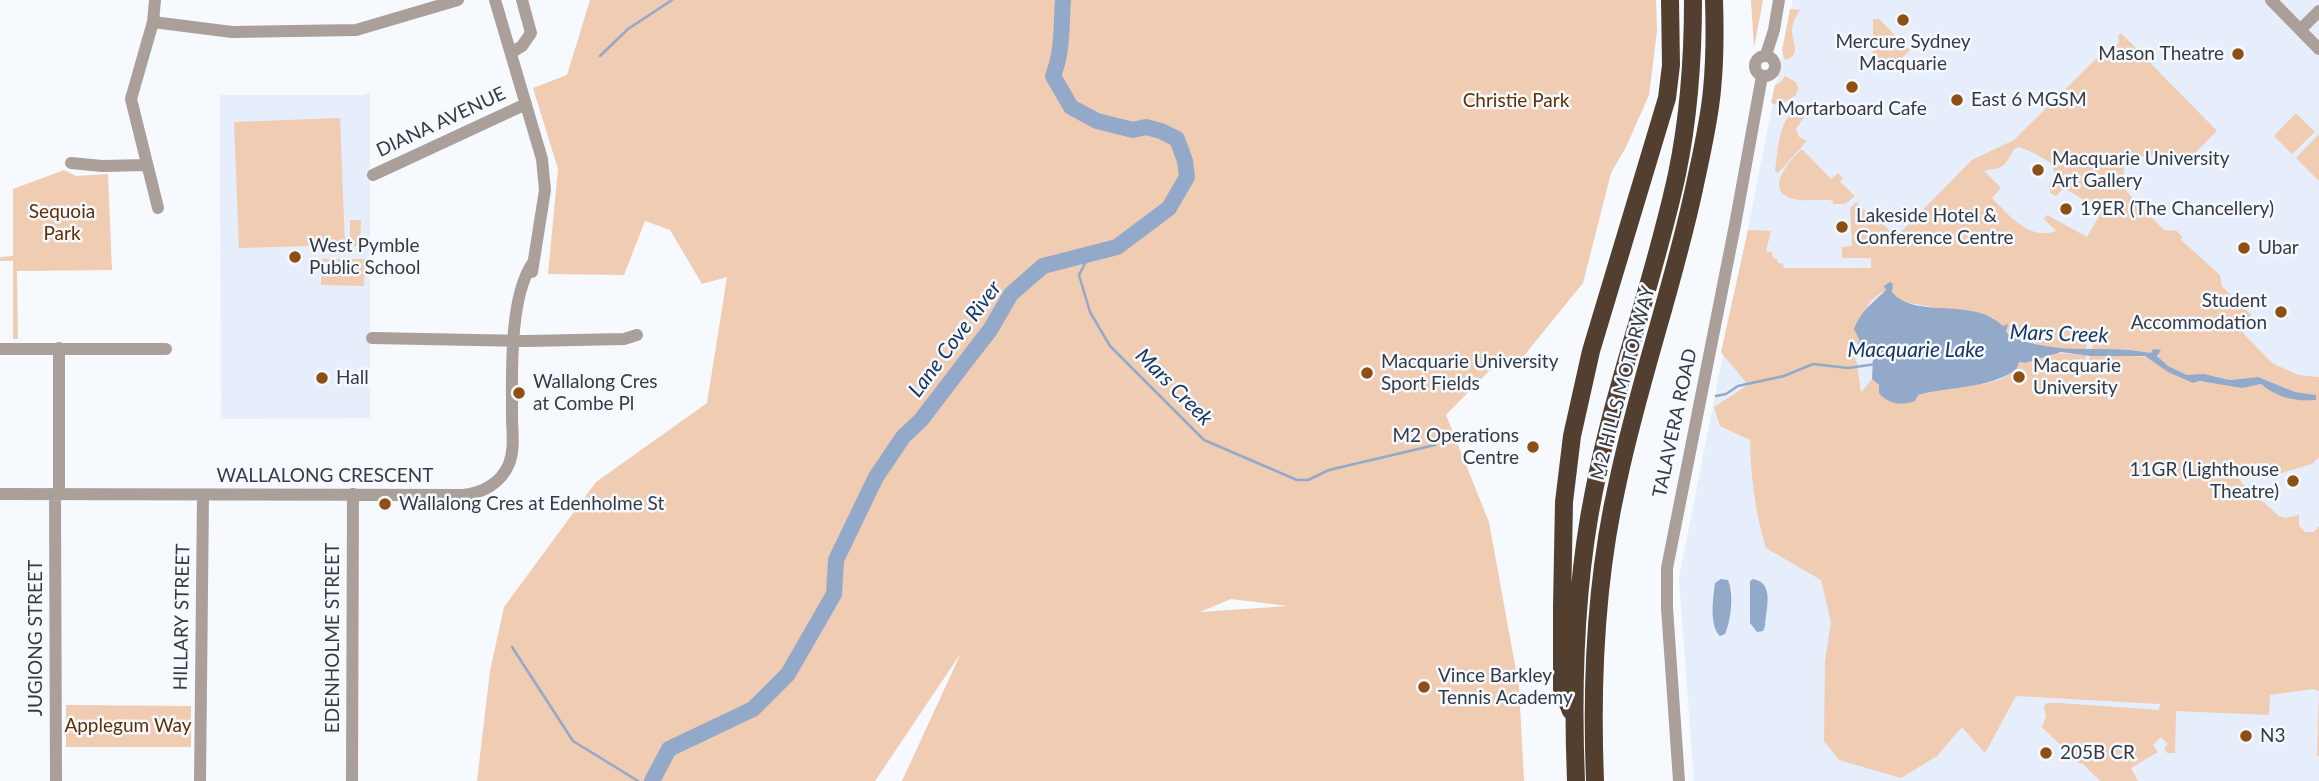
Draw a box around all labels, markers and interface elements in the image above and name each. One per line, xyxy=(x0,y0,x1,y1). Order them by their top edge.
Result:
marker: Mercure Sydney Macquarie xyxy=(1895,12,1911,28)
place label: Mercure Sydney Macquarie xyxy=(1835,31,1971,75)
place label: Mason Theatre xyxy=(2098,43,2224,65)
marker: Mason Theatre xyxy=(2230,46,2246,62)
marker: Mortarboard Cafe xyxy=(1844,79,1860,95)
street label: DIANA AVENUE xyxy=(373,82,509,162)
place label: East 6 MGSM xyxy=(1971,89,2087,111)
park label: Christie Park xyxy=(1463,90,1569,112)
marker: East 6 MGSM xyxy=(1949,92,1965,108)
place label: Mortarboard Cafe xyxy=(1777,98,1927,120)
place label: Macquarie University Art Gallery xyxy=(2052,148,2229,192)
marker: Macquarie University Art Gallery xyxy=(2030,162,2046,178)
place label: 19ER (The Chancellery) xyxy=(2080,198,2274,220)
park label: Sequoia Park xyxy=(29,201,95,245)
marker: 19ER (The Chancellery) xyxy=(2058,201,2074,217)
place label: Lakeside Hotel & Conference Centre xyxy=(1856,205,2013,249)
marker: Lakeside Hotel & Conference Centre xyxy=(1834,219,1850,235)
place label: West Pymble Public School xyxy=(309,235,420,279)
place label: Ubar xyxy=(2258,237,2299,259)
marker: Ubar xyxy=(2236,240,2252,256)
marker: West Pymble Public School xyxy=(287,249,303,265)
water label: Lane Cove River xyxy=(903,276,1007,402)
street label: M2 HILLS MOTORWAY xyxy=(1586,283,1660,483)
place label: Student Accommodation xyxy=(2131,290,2267,334)
marker: Student Accommodation xyxy=(2273,304,2289,320)
water label: Mars Creek xyxy=(2009,320,2109,348)
water label: Macquarie Lake xyxy=(1847,337,1985,363)
water label: Mars Creek xyxy=(1130,343,1218,431)
street label: TALAVERA ROAD xyxy=(1648,346,1702,500)
place label: Macquarie University Sport Fields xyxy=(1381,351,1558,395)
place label: Macquarie University xyxy=(2033,355,2121,399)
marker: Macquarie University Sport Fields xyxy=(1359,365,1375,381)
place label: Hall xyxy=(336,367,369,389)
marker: Macquarie University xyxy=(2011,369,2027,385)
marker: Hall xyxy=(314,370,330,386)
place label: Wallalong Cres at Combe Pl xyxy=(533,371,657,415)
marker: Wallalong Cres at Combe Pl xyxy=(511,385,527,401)
place label: M2 Operations Centre xyxy=(1392,425,1519,469)
marker: M2 Operations Centre xyxy=(1525,439,1541,455)
place label: 11GR (Lighthouse Theatre) xyxy=(2130,459,2279,503)
street label: WALLALONG CRESCENT xyxy=(217,465,433,487)
marker: 11GR (Lighthouse Theatre) xyxy=(2285,473,2301,489)
place label: Wallalong Cres at Edenholme St xyxy=(399,493,664,515)
marker: Wallalong Cres at Edenholme St xyxy=(377,496,393,512)
street label: HILLARY STREET xyxy=(169,543,195,691)
street label: EDENHOLME STREET xyxy=(322,543,344,733)
street label: JUGIONG STREET xyxy=(25,560,47,716)
place label: Vince Barkley Tennis Academy xyxy=(1438,665,1573,709)
marker: Vince Barkley Tennis Academy xyxy=(1416,679,1432,695)
park label: Applegum Way xyxy=(64,715,192,737)
place label: N3 xyxy=(2260,725,2286,747)
marker: N3 xyxy=(2238,728,2254,744)
place label: 205B CR xyxy=(2060,742,2135,764)
marker: 205B CR xyxy=(2038,745,2054,761)

